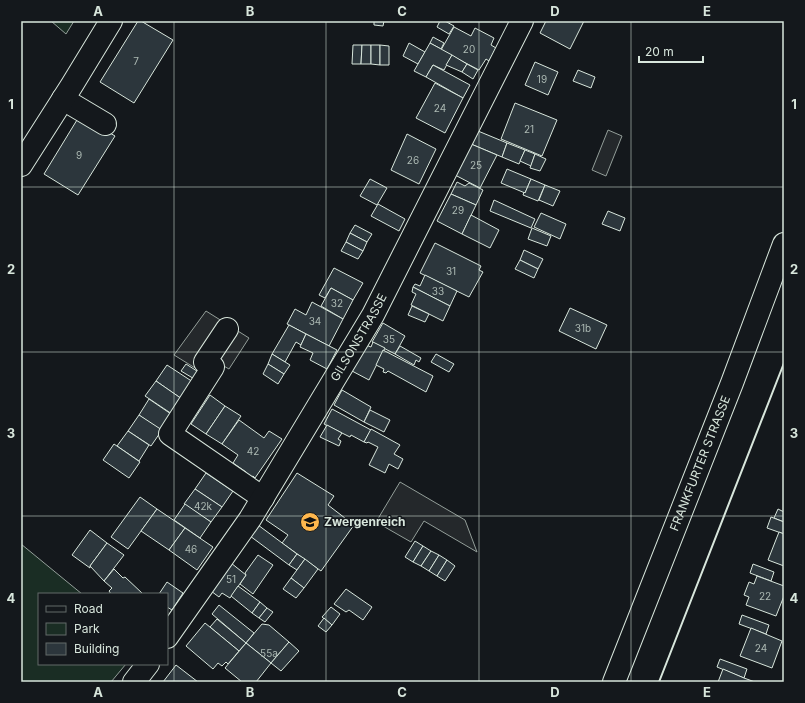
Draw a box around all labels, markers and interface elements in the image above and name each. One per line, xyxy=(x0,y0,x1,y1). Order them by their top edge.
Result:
text: A xyxy=(93,3,103,19)
text: B xyxy=(246,3,255,19)
text: C xyxy=(397,3,407,19)
text: D xyxy=(550,3,560,19)
text: E xyxy=(703,3,711,19)
scale bar xyxy=(639,38,703,64)
house number: 20 xyxy=(463,43,475,55)
text: 20 m xyxy=(645,44,674,59)
house number: 7 xyxy=(133,55,139,67)
house number: 19 xyxy=(537,73,547,85)
text: 1 xyxy=(8,96,14,112)
text: 1 xyxy=(791,96,797,112)
house number: 24 xyxy=(434,102,446,114)
house number: 21 xyxy=(524,123,534,135)
house number: 9 xyxy=(76,149,82,161)
house number: 26 xyxy=(407,154,419,166)
house number: 25 xyxy=(470,159,482,171)
house number: 29 xyxy=(452,204,464,216)
text: 2 xyxy=(7,261,15,277)
text: 2 xyxy=(790,261,798,277)
house number: 31 xyxy=(446,265,456,277)
house number: 33 xyxy=(432,285,444,297)
street label: GILSONSTRASSE xyxy=(327,291,390,384)
house number: 32 xyxy=(331,297,343,309)
house number: 34 xyxy=(309,315,321,327)
house number: 31b xyxy=(575,322,591,334)
house number: 35 xyxy=(383,333,395,345)
street label: FRANKFURTER STRASSE xyxy=(666,393,733,533)
text: 3 xyxy=(7,425,15,441)
text: 3 xyxy=(790,425,798,441)
house number: 42 xyxy=(247,445,259,457)
house number: 42k xyxy=(194,500,213,512)
school or university icon: Zwergenreich xyxy=(299,511,321,533)
place label: Zwergenreich xyxy=(324,514,405,529)
house number: 46 xyxy=(185,543,197,555)
house number: 51 xyxy=(226,573,236,585)
text: 4 xyxy=(7,590,16,606)
house number: 22 xyxy=(759,590,771,602)
text: 4 xyxy=(790,590,799,606)
legend xyxy=(38,593,168,665)
text: Road xyxy=(74,601,103,616)
text: Park xyxy=(74,621,100,636)
text: Building xyxy=(74,641,119,656)
house number: 24 xyxy=(755,642,767,654)
house number: 55a xyxy=(260,647,278,659)
text: A xyxy=(93,684,103,700)
text: B xyxy=(246,684,255,700)
text: C xyxy=(397,684,407,700)
text: D xyxy=(550,684,560,700)
text: E xyxy=(703,684,711,700)

